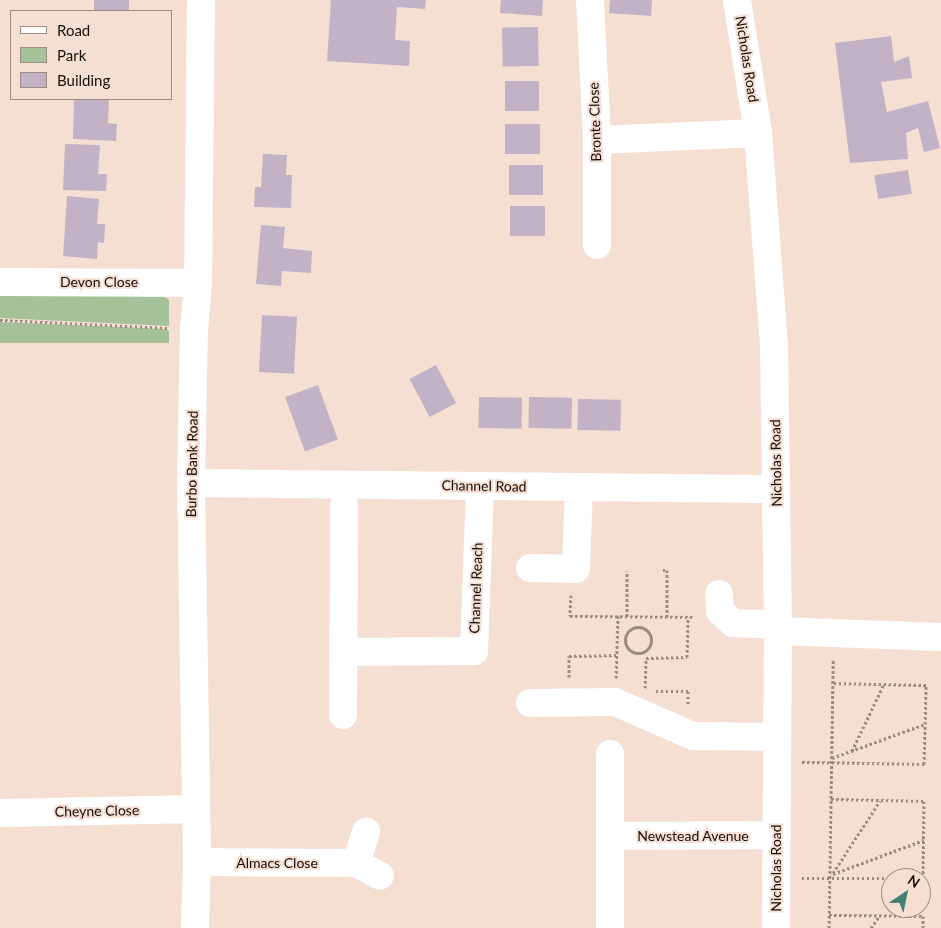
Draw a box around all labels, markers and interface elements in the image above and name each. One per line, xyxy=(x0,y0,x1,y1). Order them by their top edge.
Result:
legend xyxy=(10,10,172,100)
street label: Nicholas Road xyxy=(732,15,762,103)
text: Road xyxy=(57,21,90,39)
text: Park xyxy=(57,46,86,64)
text: Building xyxy=(57,71,110,89)
street label: Bronte Close xyxy=(585,82,605,162)
street label: Devon Close xyxy=(60,274,138,290)
street label: Burbo Bank Road xyxy=(183,411,201,517)
street label: Nicholas Road xyxy=(767,419,785,507)
street label: Channel Road xyxy=(441,477,527,495)
street label: Channel Reach xyxy=(466,542,486,634)
street label: Cheyne Close xyxy=(55,802,139,820)
street label: Nicholas Road xyxy=(768,824,784,912)
street label: Newstead Avenue xyxy=(637,828,749,844)
street label: Almacs Close xyxy=(236,855,318,871)
north arrow xyxy=(881,868,931,918)
text: N xyxy=(905,871,923,891)

